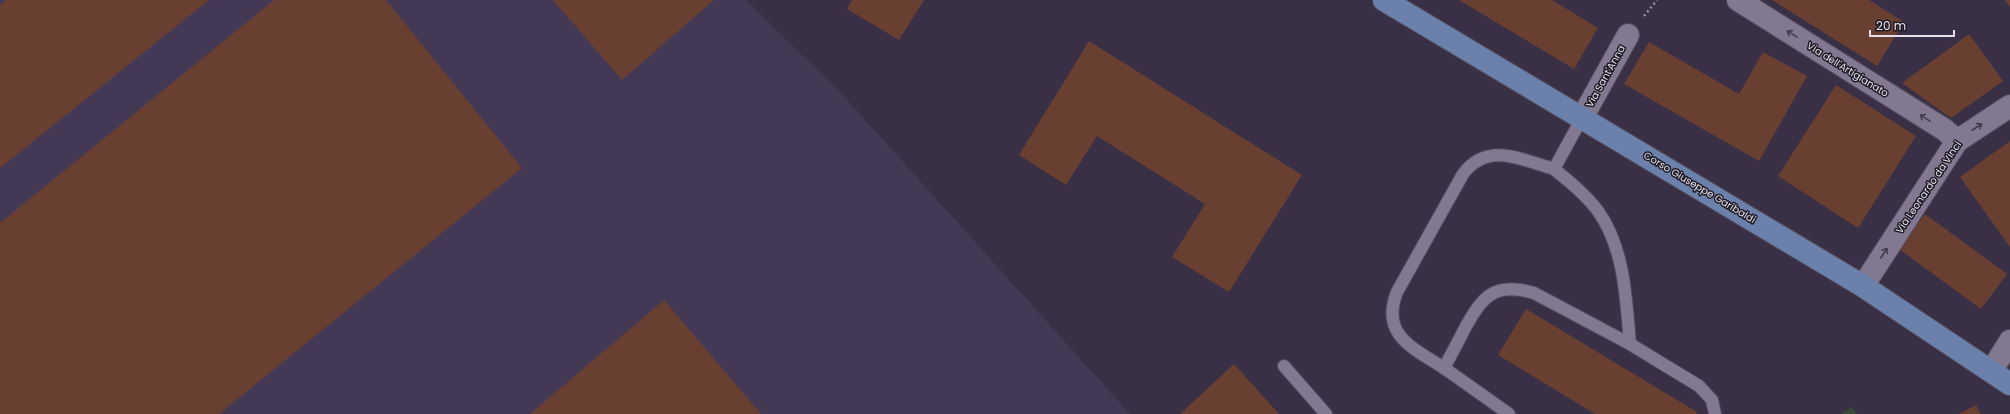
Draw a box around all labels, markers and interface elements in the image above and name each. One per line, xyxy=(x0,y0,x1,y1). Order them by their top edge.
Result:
scale bar xyxy=(1870,12,1954,38)
text: 20 m xyxy=(1876,17,1906,34)
one-way arrow xyxy=(1787,30,1798,38)
street label: Via dell'Artigianato xyxy=(1804,38,1892,101)
street label: Via Sant'Anna xyxy=(1582,42,1629,110)
one-way arrow xyxy=(1920,114,1931,122)
one-way arrow xyxy=(1972,123,1983,132)
street label: Via Leonardo da Vinci xyxy=(1892,138,1965,237)
street label: Corso Giuseppe Garibaldi xyxy=(1641,148,1759,227)
one-way arrow xyxy=(1881,247,1889,259)

